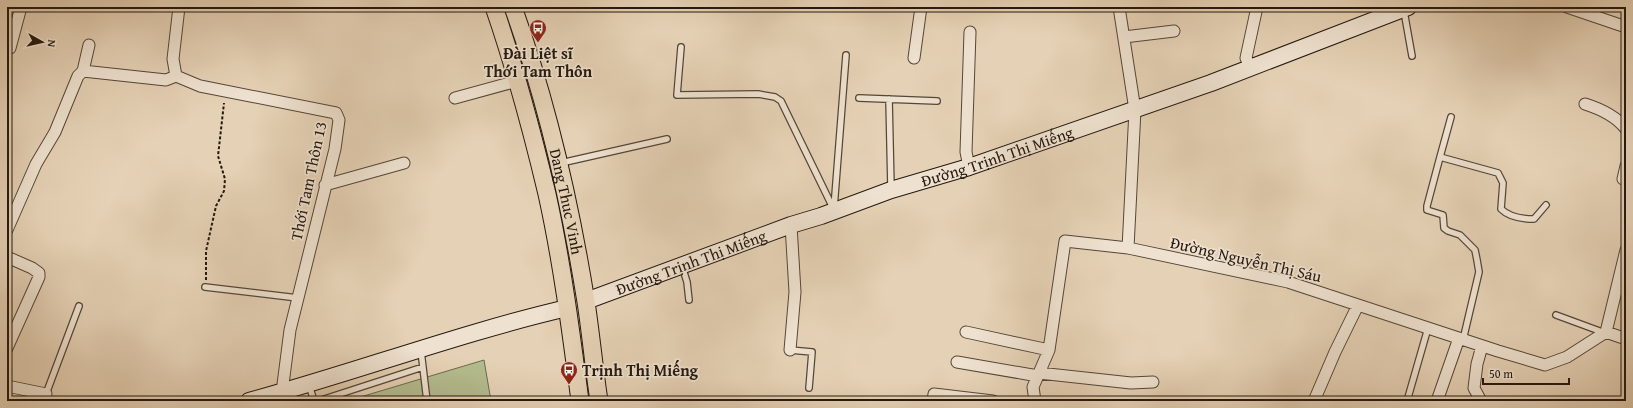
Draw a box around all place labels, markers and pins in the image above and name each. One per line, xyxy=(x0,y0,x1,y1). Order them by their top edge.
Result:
bus stop icon: Đài Liệt sĩ Thới Tam Thôn xyxy=(528,18,548,43)
place label: Đài Liệt sĩ Thới Tam Thôn xyxy=(484,41,593,83)
place label: Trịnh Thị Miếng xyxy=(582,358,699,382)
bus stop icon: Trịnh Thị Miếng xyxy=(559,360,579,385)

